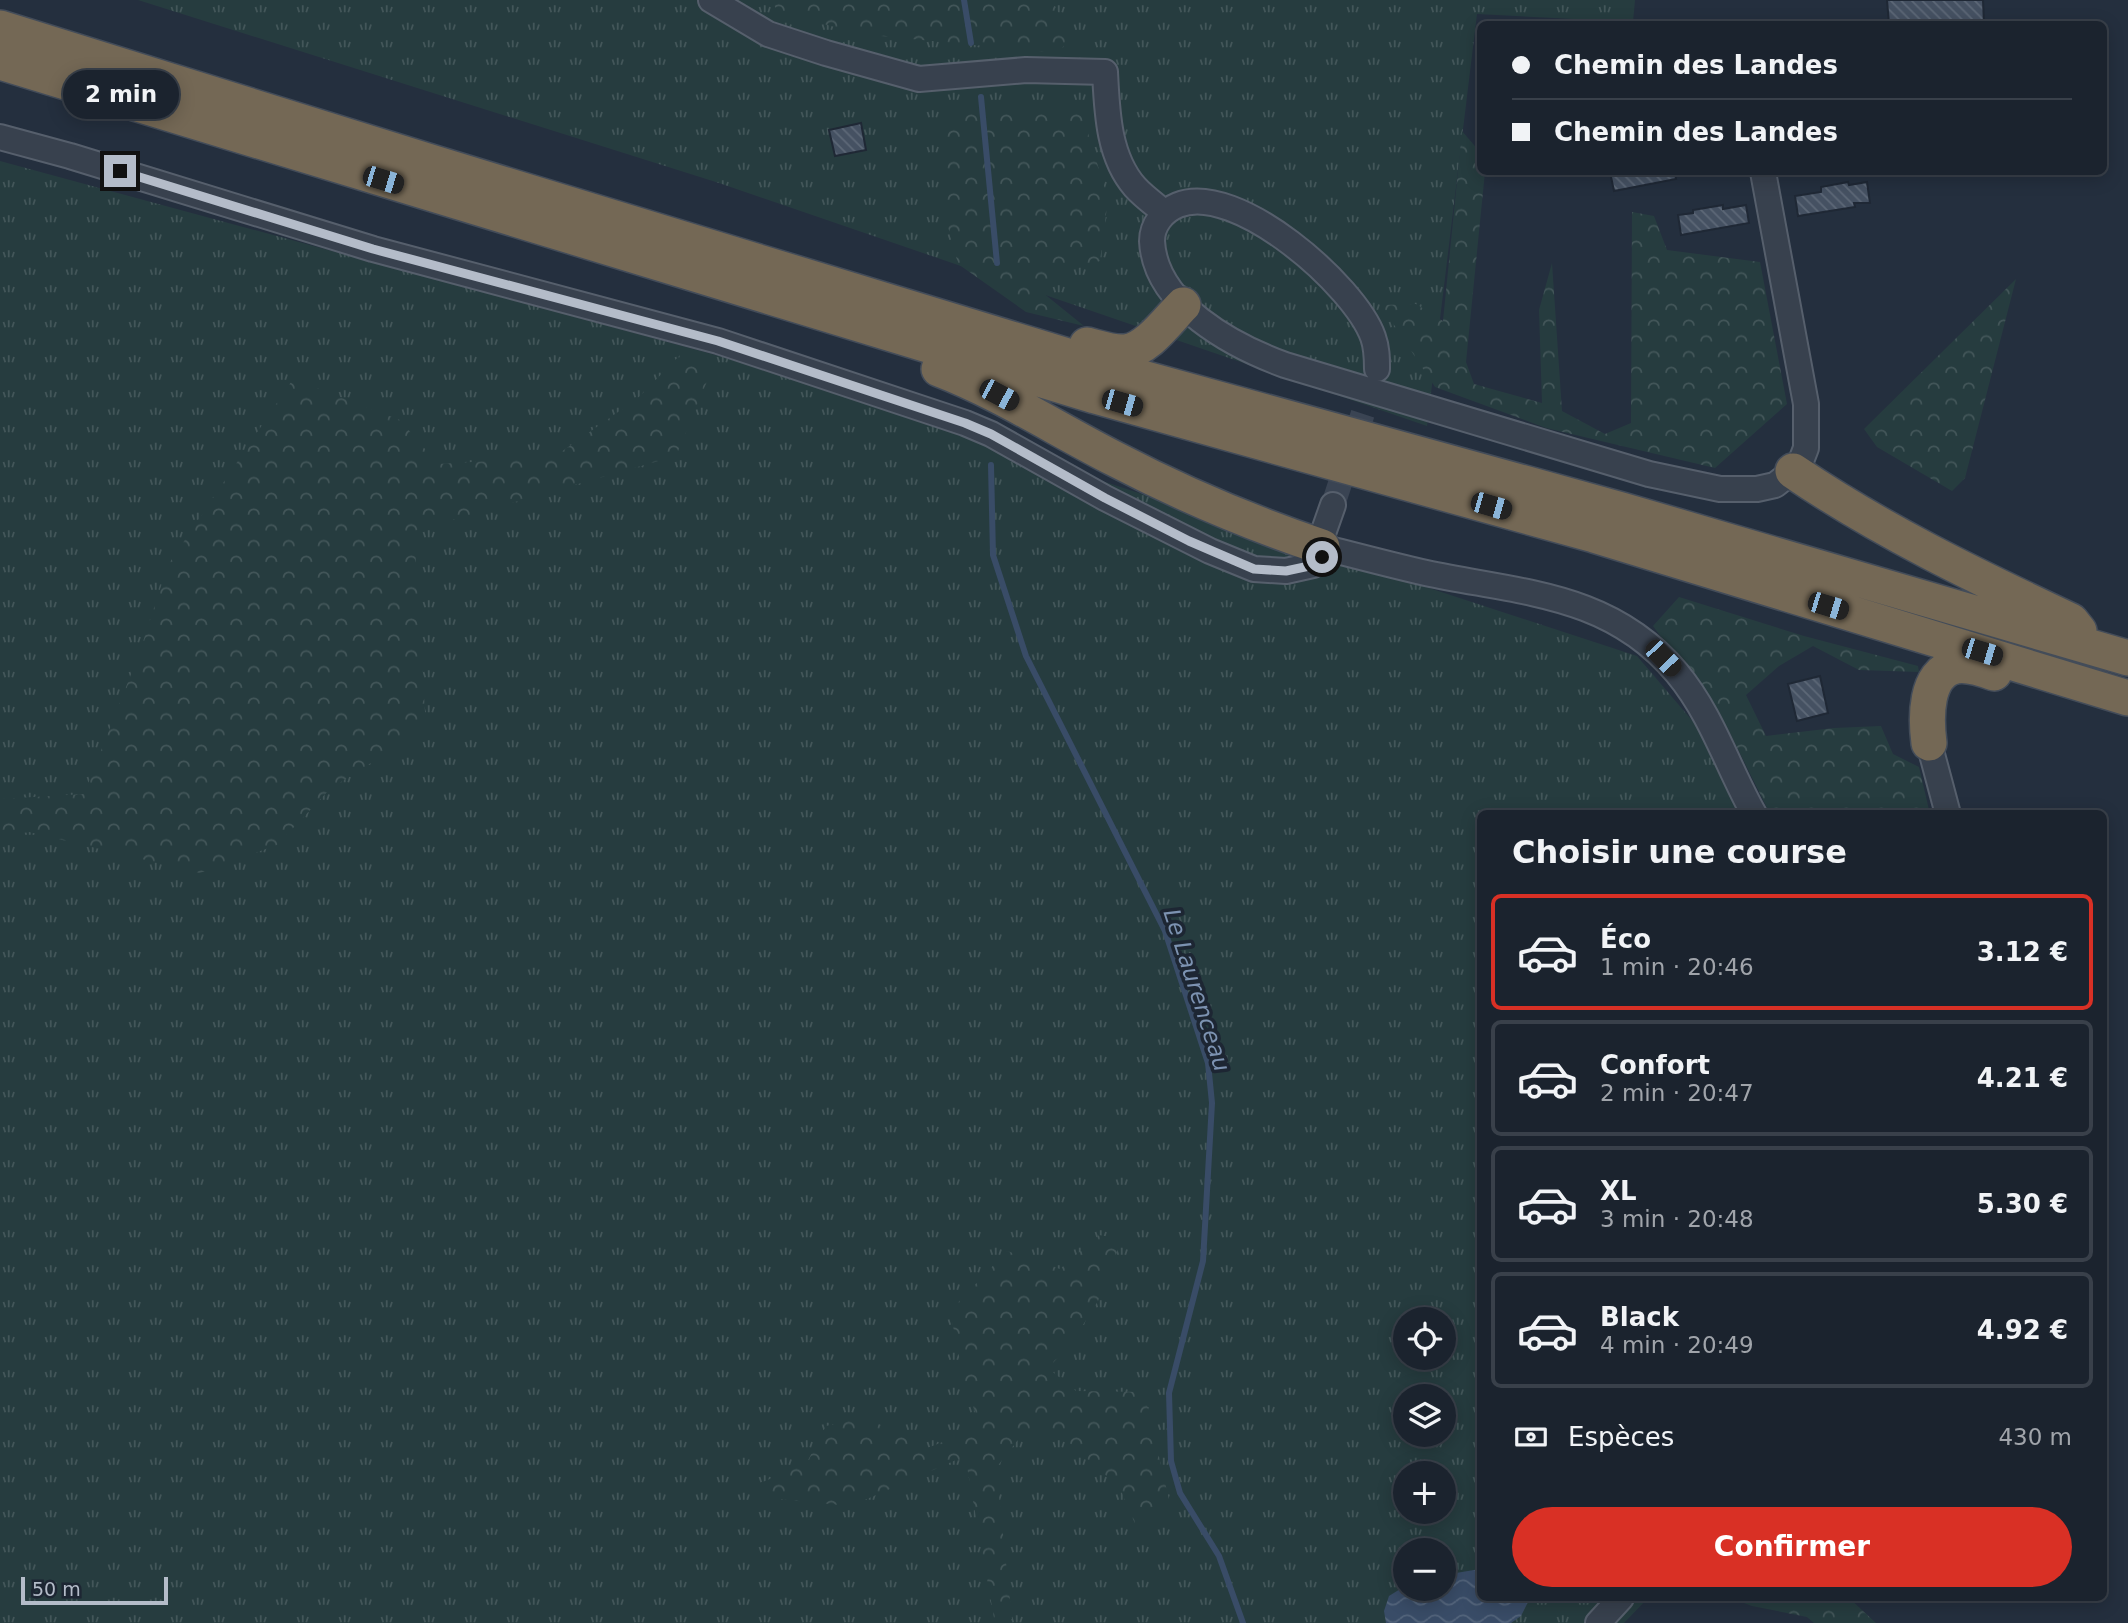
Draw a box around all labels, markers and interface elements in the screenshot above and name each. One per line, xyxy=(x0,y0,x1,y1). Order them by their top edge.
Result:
text: Chemin des Landes xyxy=(1554,50,1838,80)
callout: 2 min xyxy=(62,69,178,118)
text: 2 min xyxy=(85,81,157,107)
text: Chemin des Landes xyxy=(1554,117,1838,147)
route end xyxy=(104,155,136,187)
car xyxy=(360,164,407,196)
car xyxy=(976,376,1023,414)
car xyxy=(1099,387,1146,419)
car xyxy=(1468,490,1515,522)
route start xyxy=(1306,541,1338,573)
car xyxy=(1805,590,1852,622)
car xyxy=(1641,636,1686,680)
car xyxy=(1959,636,2006,668)
text: Choisir une course xyxy=(1512,833,1847,871)
water label: Le Laurenceau xyxy=(1158,905,1236,1075)
icon: car xyxy=(1516,921,1579,984)
text: Éco xyxy=(1600,924,1651,954)
text: 3.12 € xyxy=(1977,937,2068,967)
text: 1 min · 20:46 xyxy=(1600,954,1754,980)
icon: car xyxy=(1516,1047,1579,1110)
text: Confort xyxy=(1600,1050,1710,1080)
text: 4.21 € xyxy=(1977,1063,2068,1093)
text: 2 min · 20:47 xyxy=(1600,1080,1754,1106)
icon: car xyxy=(1516,1173,1579,1236)
text: XL xyxy=(1600,1176,1637,1206)
text: 5.30 € xyxy=(1977,1189,2068,1219)
text: 3 min · 20:48 xyxy=(1600,1206,1754,1232)
icon: car xyxy=(1516,1299,1579,1362)
text: Black xyxy=(1600,1302,1679,1332)
map controls xyxy=(1393,1307,1456,1601)
button: locate xyxy=(1393,1307,1456,1370)
text: 4.92 € xyxy=(1977,1315,2068,1345)
text: 4 min · 20:49 xyxy=(1600,1332,1754,1358)
button: layers xyxy=(1393,1384,1456,1447)
icon: cash xyxy=(1512,1418,1550,1456)
text: Espèces xyxy=(1568,1422,1674,1452)
text: 430 m xyxy=(1998,1424,2072,1450)
button: + xyxy=(1393,1461,1456,1524)
button: Confirmer xyxy=(1512,1507,2072,1587)
button: − xyxy=(1393,1538,1456,1601)
scale bar xyxy=(21,1574,168,1606)
text: 50 m xyxy=(32,1578,81,1600)

